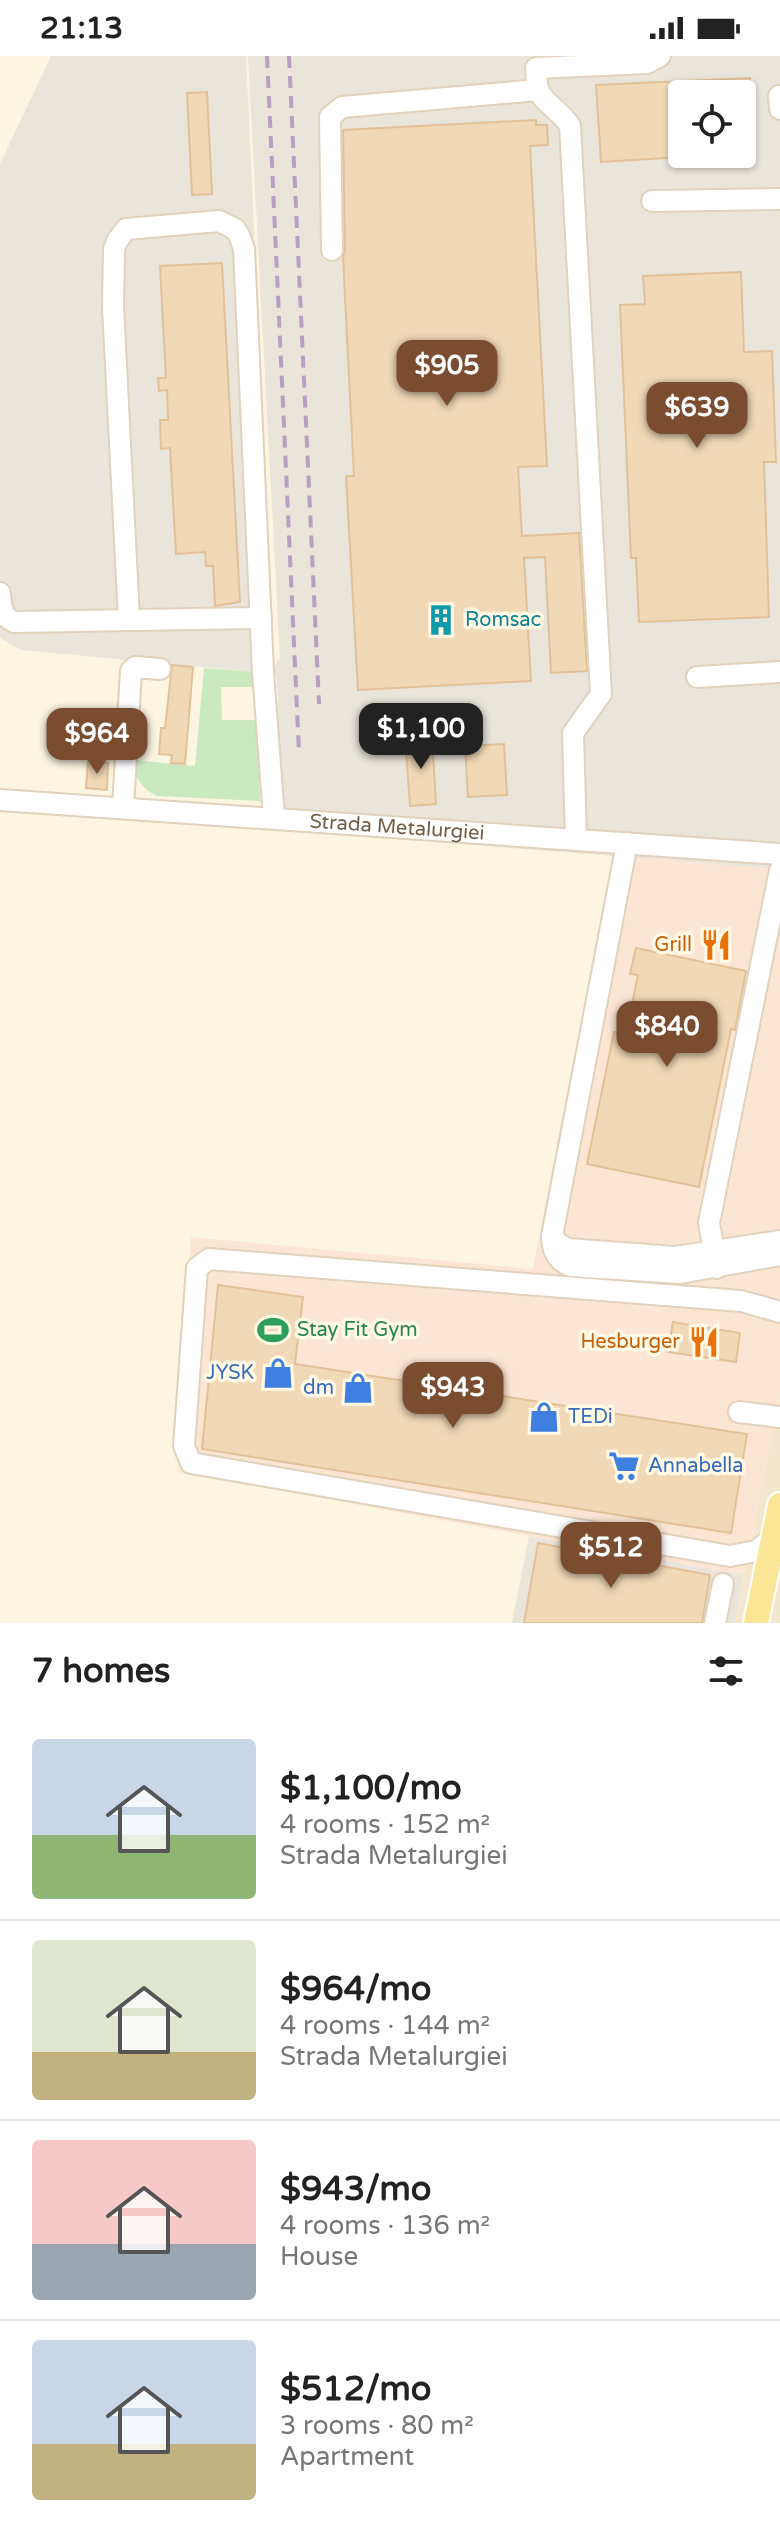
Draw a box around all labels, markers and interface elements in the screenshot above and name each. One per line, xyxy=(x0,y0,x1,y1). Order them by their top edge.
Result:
text: 21:13 xyxy=(40,10,123,47)
map controls xyxy=(668,80,756,168)
button: locate xyxy=(668,80,756,168)
pin: $905 xyxy=(400,340,494,408)
text: $905 xyxy=(414,350,480,381)
pin: $639 xyxy=(650,382,744,450)
text: $639 xyxy=(664,392,730,423)
building icon: Romsac xyxy=(424,603,458,637)
place label: Romsac xyxy=(465,608,541,632)
pin: $1,100 xyxy=(356,703,486,771)
pin: $964 xyxy=(50,708,144,776)
text: $1,100 xyxy=(377,713,465,744)
text: $964 xyxy=(64,718,130,749)
street label: Strada Metalurgiei xyxy=(309,809,485,846)
restaurant icon: Grill xyxy=(699,928,733,962)
place label: Grill xyxy=(654,933,692,957)
pin: $840 xyxy=(620,1001,714,1069)
text: $840 xyxy=(634,1011,700,1042)
sports icon: Stay Fit Gym xyxy=(256,1313,290,1347)
place label: Stay Fit Gym xyxy=(297,1318,418,1342)
restaurant icon: Hesburger xyxy=(687,1325,721,1359)
place label: Hesburger xyxy=(581,1330,680,1354)
shop icon: JYSK xyxy=(261,1356,295,1390)
place label: JYSK xyxy=(206,1361,254,1385)
pin: $943 xyxy=(406,1362,500,1430)
shop icon: dm xyxy=(341,1371,375,1405)
text: $943 xyxy=(420,1372,486,1403)
place label: dm xyxy=(303,1376,334,1400)
shop icon: TEDi xyxy=(527,1400,561,1434)
place label: TEDi xyxy=(568,1405,613,1429)
supermarket icon: Annabella xyxy=(607,1449,641,1483)
place label: Annabella xyxy=(648,1454,744,1478)
pin: $512 xyxy=(564,1522,658,1590)
text: $512 xyxy=(578,1532,644,1563)
icon: filters xyxy=(704,1649,748,1693)
text: 7 homes xyxy=(32,1651,170,1692)
text: $1,100/mo xyxy=(280,1768,462,1809)
icon: home xyxy=(96,1771,192,1867)
text: 4 rooms · 152 m² xyxy=(280,1809,490,1840)
text: Strada Metalurgiei xyxy=(280,1840,508,1871)
text: $964/mo xyxy=(280,1969,431,2010)
icon: home xyxy=(96,1972,192,2068)
text: 4 rooms · 144 m² xyxy=(280,2010,490,2041)
text: Strada Metalurgiei xyxy=(280,2041,508,2072)
text: $943/mo xyxy=(280,2169,431,2210)
icon: home xyxy=(96,2172,192,2268)
text: 4 rooms · 136 m² xyxy=(280,2210,490,2241)
text: House xyxy=(280,2241,358,2272)
text: $512/mo xyxy=(280,2369,431,2410)
icon: home xyxy=(96,2372,192,2468)
text: 3 rooms · 80 m² xyxy=(280,2410,474,2441)
text: Apartment xyxy=(280,2441,414,2472)

